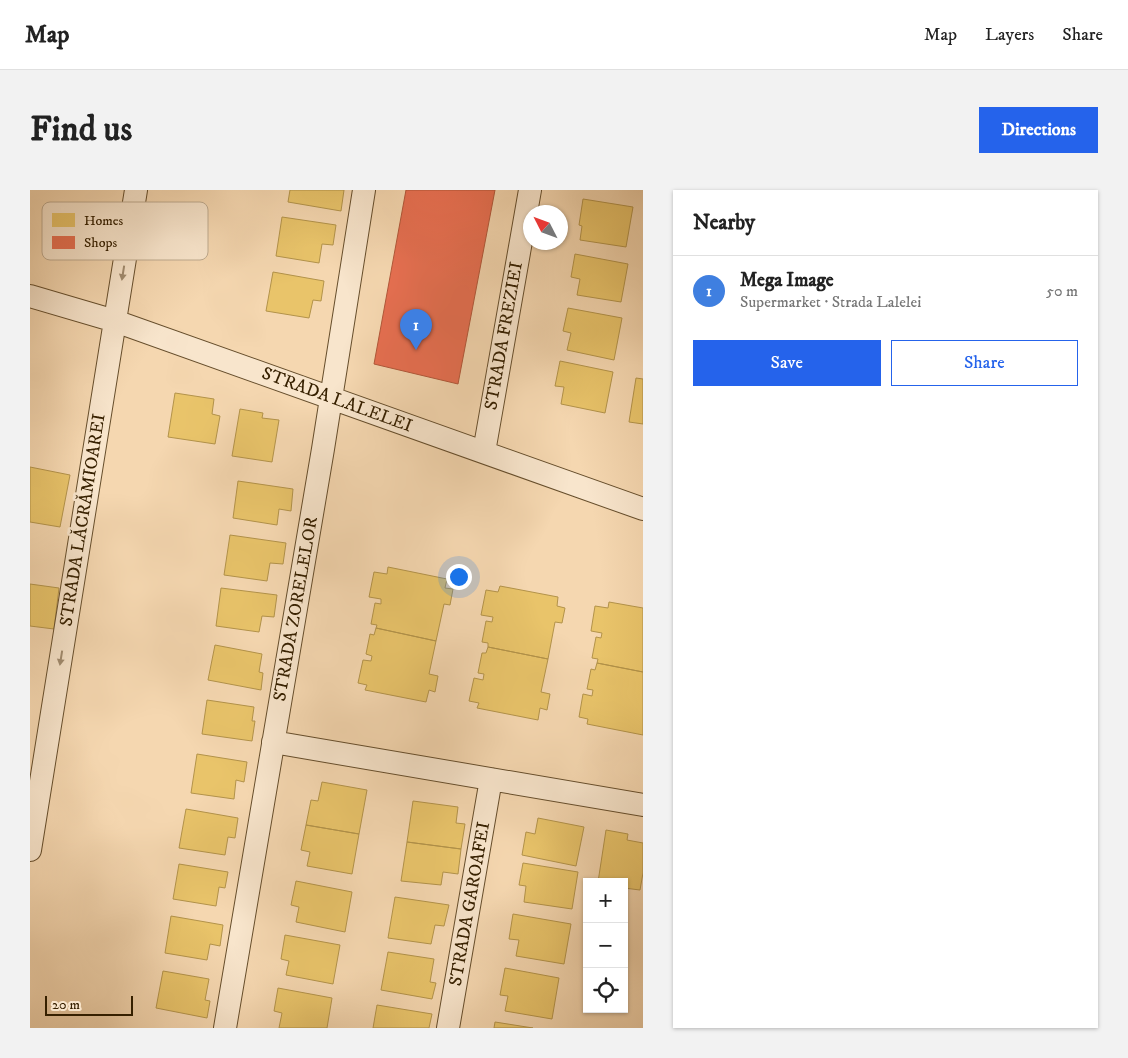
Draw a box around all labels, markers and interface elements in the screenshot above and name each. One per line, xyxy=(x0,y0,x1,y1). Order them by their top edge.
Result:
text: Map xyxy=(25,20,69,50)
text: Map xyxy=(924,24,957,46)
text: Layers xyxy=(985,24,1034,46)
text: Share xyxy=(1062,24,1103,46)
button: Directions xyxy=(979,107,1098,153)
text: Find us xyxy=(30,108,132,152)
legend xyxy=(42,202,208,260)
north arrow xyxy=(523,205,568,250)
text: Nearby xyxy=(693,210,755,236)
text: Homes xyxy=(84,212,124,230)
text: Shops xyxy=(84,234,117,252)
street label: STRADA FREZIEI xyxy=(480,260,528,412)
one-way arrow xyxy=(118,265,126,281)
text: Mega Image xyxy=(740,269,834,292)
text: 1 xyxy=(706,281,712,301)
text: 50 m xyxy=(1046,281,1078,301)
text: Supermarket · Strada Lalelei xyxy=(740,292,921,312)
pin: 1 xyxy=(400,309,432,350)
button: Save xyxy=(693,340,881,386)
button: Share xyxy=(891,340,1078,386)
street label: STRADA LALELEI xyxy=(259,363,415,437)
street label: STRADA LĂCRĂMIOAREI xyxy=(54,412,111,628)
street label: STRADA ZORELELOR xyxy=(269,515,323,703)
your location xyxy=(446,564,472,590)
one-way arrow xyxy=(56,650,64,666)
street label: STRADA GAROAFEI xyxy=(445,820,495,988)
map controls xyxy=(583,878,628,1013)
button: + xyxy=(583,878,628,923)
button: − xyxy=(583,923,628,968)
button: locate xyxy=(583,968,628,1013)
scale bar xyxy=(45,993,132,1016)
text: 20 m xyxy=(52,996,80,1014)

